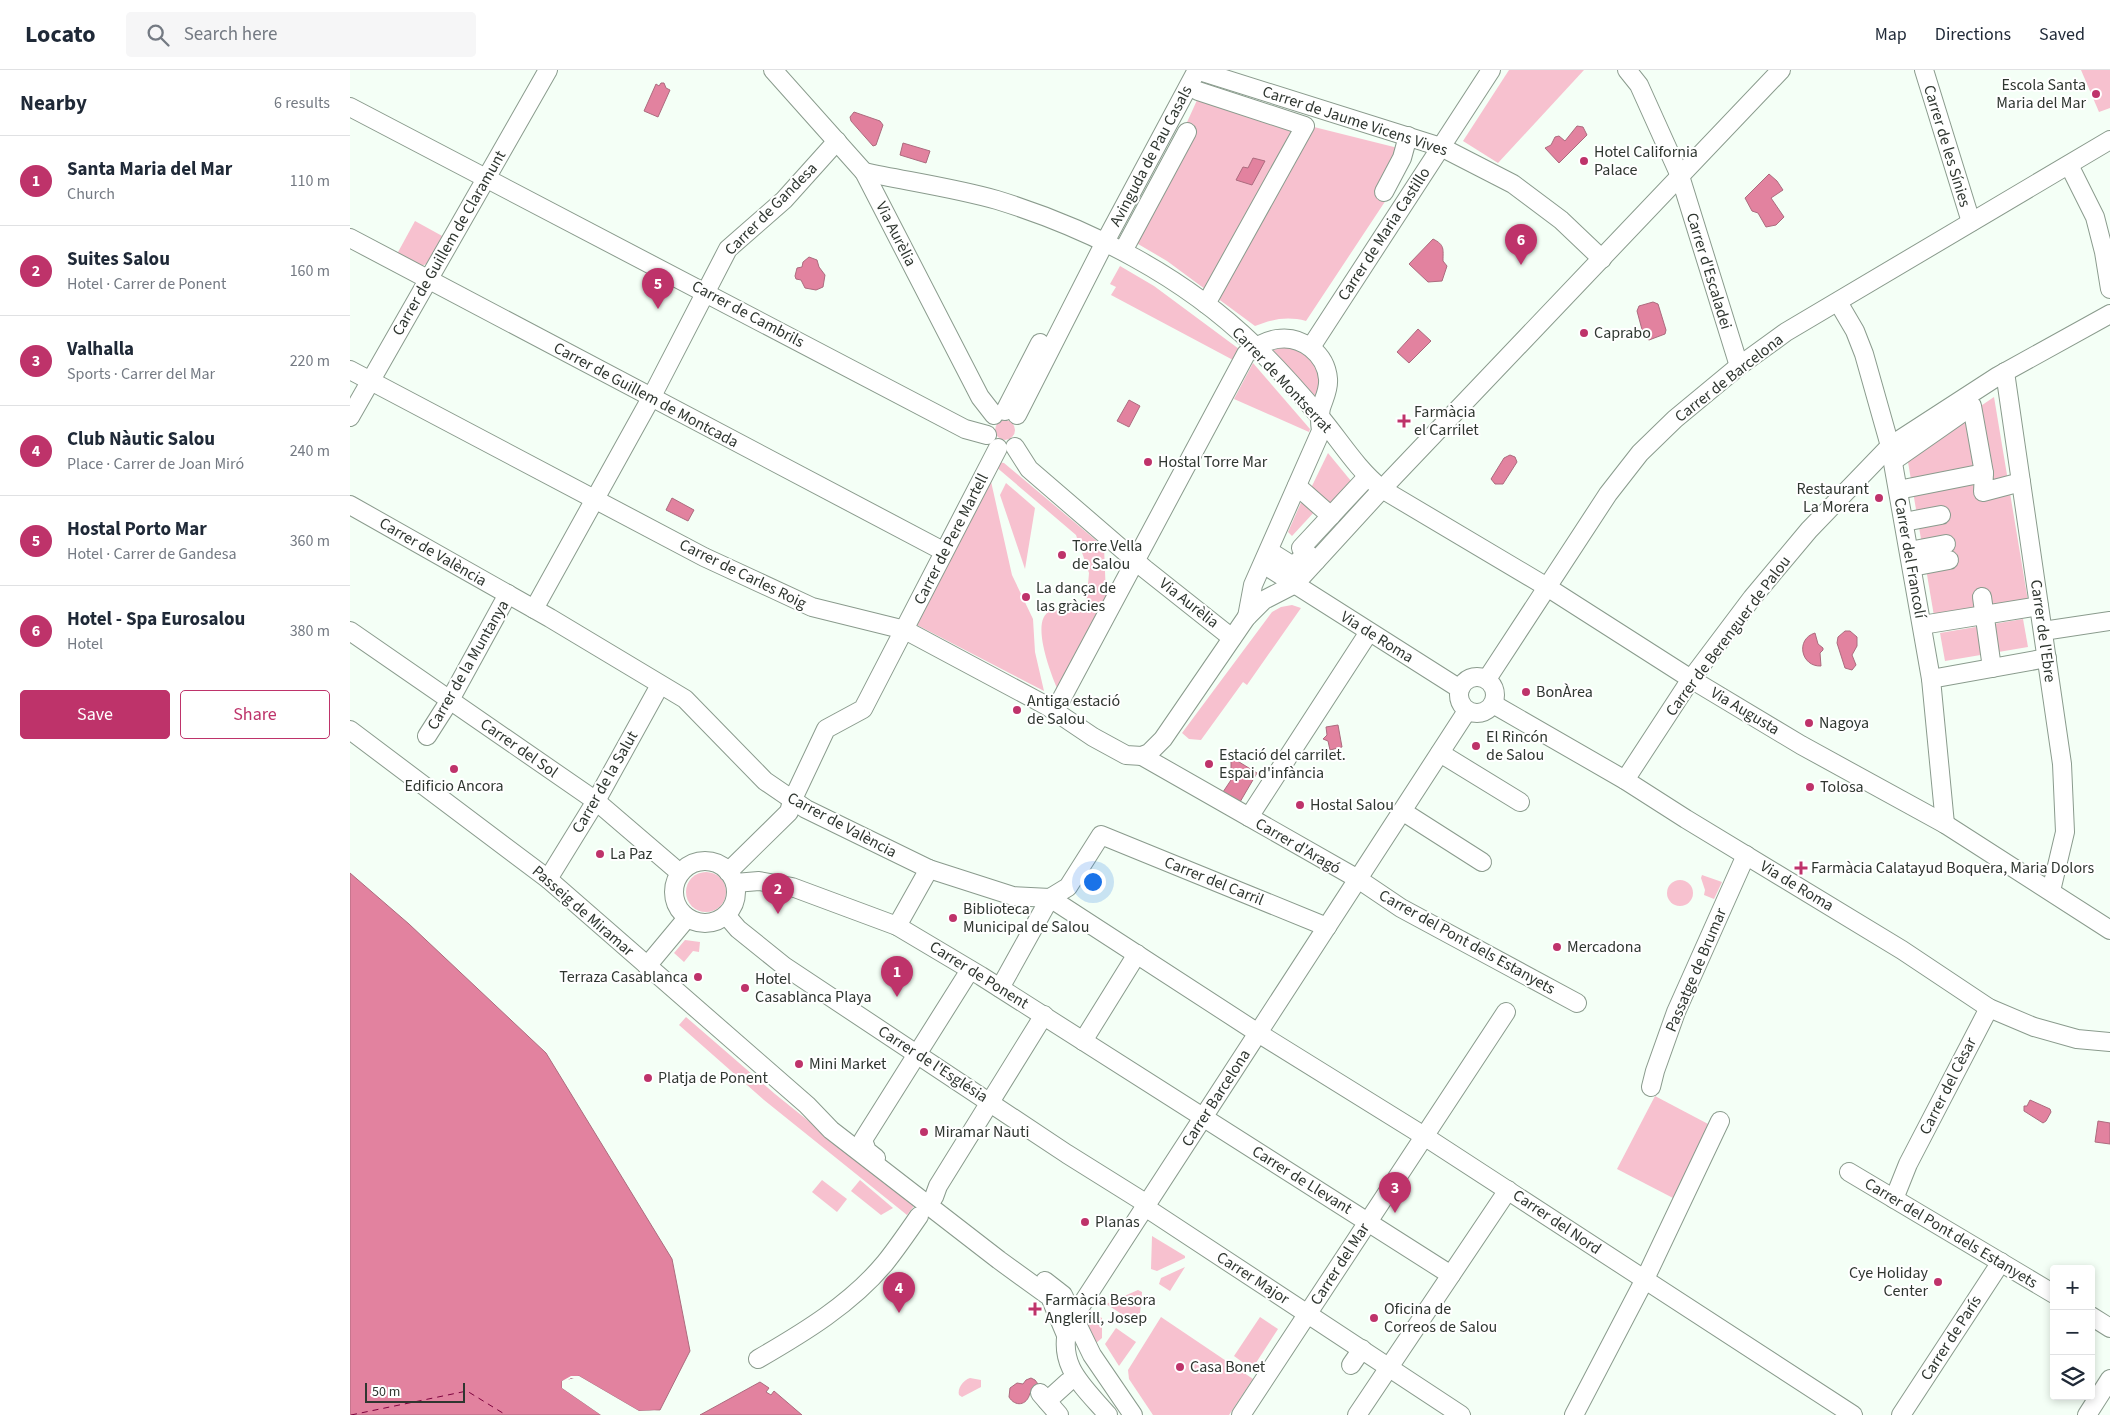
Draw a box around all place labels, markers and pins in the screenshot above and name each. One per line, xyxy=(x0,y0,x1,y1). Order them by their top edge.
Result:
place label: Escola Santa Maria del Mar xyxy=(1996,74,2086,114)
marker: Escola Santa Maria del Mar xyxy=(2090,88,2102,100)
place label: Hotel California Palace xyxy=(1594,141,1698,181)
marker: Hotel California Palace xyxy=(1578,155,1590,167)
pin: 6 xyxy=(1505,224,1537,265)
pin: 5 xyxy=(642,268,674,309)
place label: Caprabo xyxy=(1594,322,1651,344)
marker: Caprabo xyxy=(1578,327,1590,339)
place label: Farmàcia el Carrilet xyxy=(1414,401,1479,441)
marker: Farmàcia el Carrilet xyxy=(1398,415,1410,427)
place label: Hostal Torre Mar xyxy=(1158,451,1268,473)
marker: Hostal Torre Mar xyxy=(1142,456,1154,468)
place label: Restaurant La Morera xyxy=(1797,478,1870,518)
marker: Restaurant La Morera xyxy=(1873,492,1885,504)
place label: Torre Vella de Salou xyxy=(1072,535,1142,575)
marker: Torre Vella de Salou xyxy=(1056,549,1068,561)
place label: La dança de las gràcies xyxy=(1036,577,1116,617)
marker: La dança de las gràcies xyxy=(1020,591,1032,603)
place label: BonÀrea xyxy=(1536,681,1593,703)
marker: BonÀrea xyxy=(1520,686,1532,698)
place label: Antiga estació de Salou xyxy=(1027,690,1120,730)
marker: Antiga estació de Salou xyxy=(1011,704,1023,716)
place label: Nagoya xyxy=(1819,712,1869,734)
marker: Nagoya xyxy=(1803,717,1815,729)
place label: El Rincón de Salou xyxy=(1486,726,1548,766)
marker: El Rincón de Salou xyxy=(1470,740,1482,752)
place label: Estació del carrilet. Espai d'infància xyxy=(1219,744,1346,784)
marker: Estació del carrilet. Espai d'infància xyxy=(1203,758,1215,770)
marker: Edificio Ancora xyxy=(448,763,460,775)
place label: Edificio Ancora xyxy=(404,775,504,797)
place label: Tolosa xyxy=(1820,776,1864,798)
marker: Tolosa xyxy=(1804,781,1816,793)
place label: Hostal Salou xyxy=(1310,794,1394,816)
marker: Hostal Salou xyxy=(1294,799,1306,811)
place label: La Paz xyxy=(610,843,652,865)
marker: La Paz xyxy=(594,848,606,860)
place label: Farmàcia Calatayud Boquera, Maria Dolors xyxy=(1811,857,2095,879)
marker: Farmàcia Calatayud Boquera, Maria Dolors xyxy=(1795,862,1807,874)
pin: 2 xyxy=(762,873,794,914)
place label: Biblioteca Municipal de Salou xyxy=(963,898,1089,938)
marker: Biblioteca Municipal de Salou xyxy=(947,912,959,924)
place label: Mercadona xyxy=(1567,936,1642,958)
marker: Mercadona xyxy=(1551,941,1563,953)
pin: 1 xyxy=(881,956,913,997)
place label: Terraza Casablanca xyxy=(559,966,688,988)
place label: Hotel Casablanca Playa xyxy=(755,968,872,1008)
marker: Terraza Casablanca xyxy=(692,971,704,983)
marker: Hotel Casablanca Playa xyxy=(739,982,751,994)
place label: Mini Market xyxy=(809,1053,887,1075)
marker: Mini Market xyxy=(793,1058,805,1070)
place label: Platja de Ponent xyxy=(658,1067,768,1089)
marker: Platja de Ponent xyxy=(642,1072,654,1084)
place label: Miramar Nauti xyxy=(934,1121,1029,1143)
marker: Miramar Nauti xyxy=(918,1126,930,1138)
pin: 3 xyxy=(1379,1172,1411,1213)
place label: Planas xyxy=(1095,1211,1140,1233)
marker: Planas xyxy=(1079,1216,1091,1228)
place label: Cye Holiday Center xyxy=(1849,1262,1929,1302)
pin: 4 xyxy=(883,1272,915,1313)
marker: Cye Holiday Center xyxy=(1932,1276,1944,1288)
place label: Farmàcia Besora Anglerill, Josep xyxy=(1045,1289,1156,1329)
place label: Oficina de Correos de Salou xyxy=(1384,1298,1497,1338)
marker: Farmàcia Besora Anglerill, Josep xyxy=(1029,1303,1041,1315)
marker: Oficina de Correos de Salou xyxy=(1368,1312,1380,1324)
place label: Casa Bonet xyxy=(1190,1356,1266,1378)
marker: Casa Bonet xyxy=(1174,1361,1186,1373)

